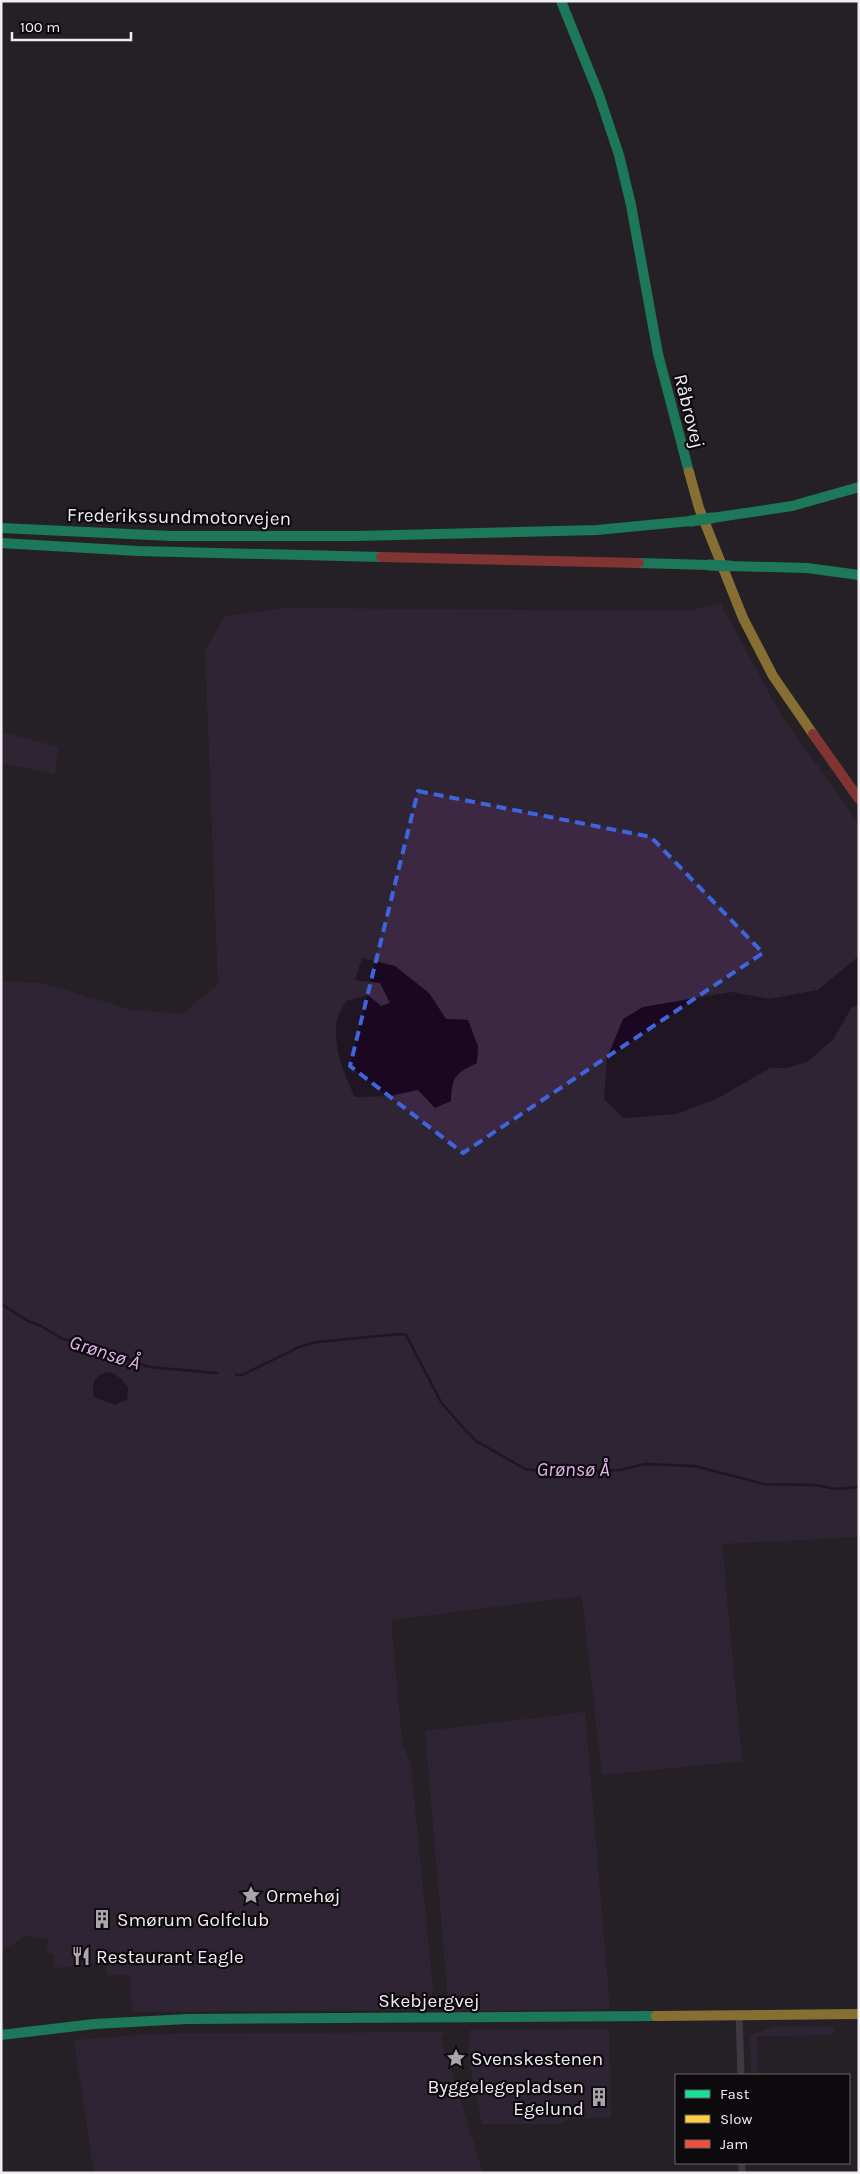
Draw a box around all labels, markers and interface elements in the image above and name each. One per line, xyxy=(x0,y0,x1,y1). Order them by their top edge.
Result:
scale bar xyxy=(12,10,131,42)
text: 100 m xyxy=(20,18,60,36)
street label: Råbrovej xyxy=(669,372,709,451)
street label: Frederikssundmotorvejen xyxy=(67,504,291,530)
water label: Grønsø Å xyxy=(67,1330,143,1375)
water label: Grønsø Å xyxy=(536,1458,610,1481)
place icon: Ormehøj xyxy=(240,1884,262,1906)
place label: Ormehøj xyxy=(266,1885,340,1907)
building icon: Smørum Golfclub xyxy=(91,1908,113,1930)
place label: Smørum Golfclub xyxy=(117,1909,269,1931)
restaurant icon: Restaurant Eagle xyxy=(70,1945,92,1967)
place label: Restaurant Eagle xyxy=(96,1946,244,1968)
street label: Skebjergvej xyxy=(378,1990,480,2012)
place icon: Svenskestenen xyxy=(445,2047,467,2069)
place label: Svenskestenen xyxy=(471,2048,603,2070)
legend xyxy=(675,2074,850,2164)
place label: Byggelegepladsen Egelund xyxy=(427,2076,584,2120)
text: Fast xyxy=(720,2085,750,2103)
building icon: Byggelegepladsen Egelund xyxy=(588,2086,610,2108)
text: Slow xyxy=(720,2110,752,2128)
text: Jam xyxy=(720,2135,748,2153)

